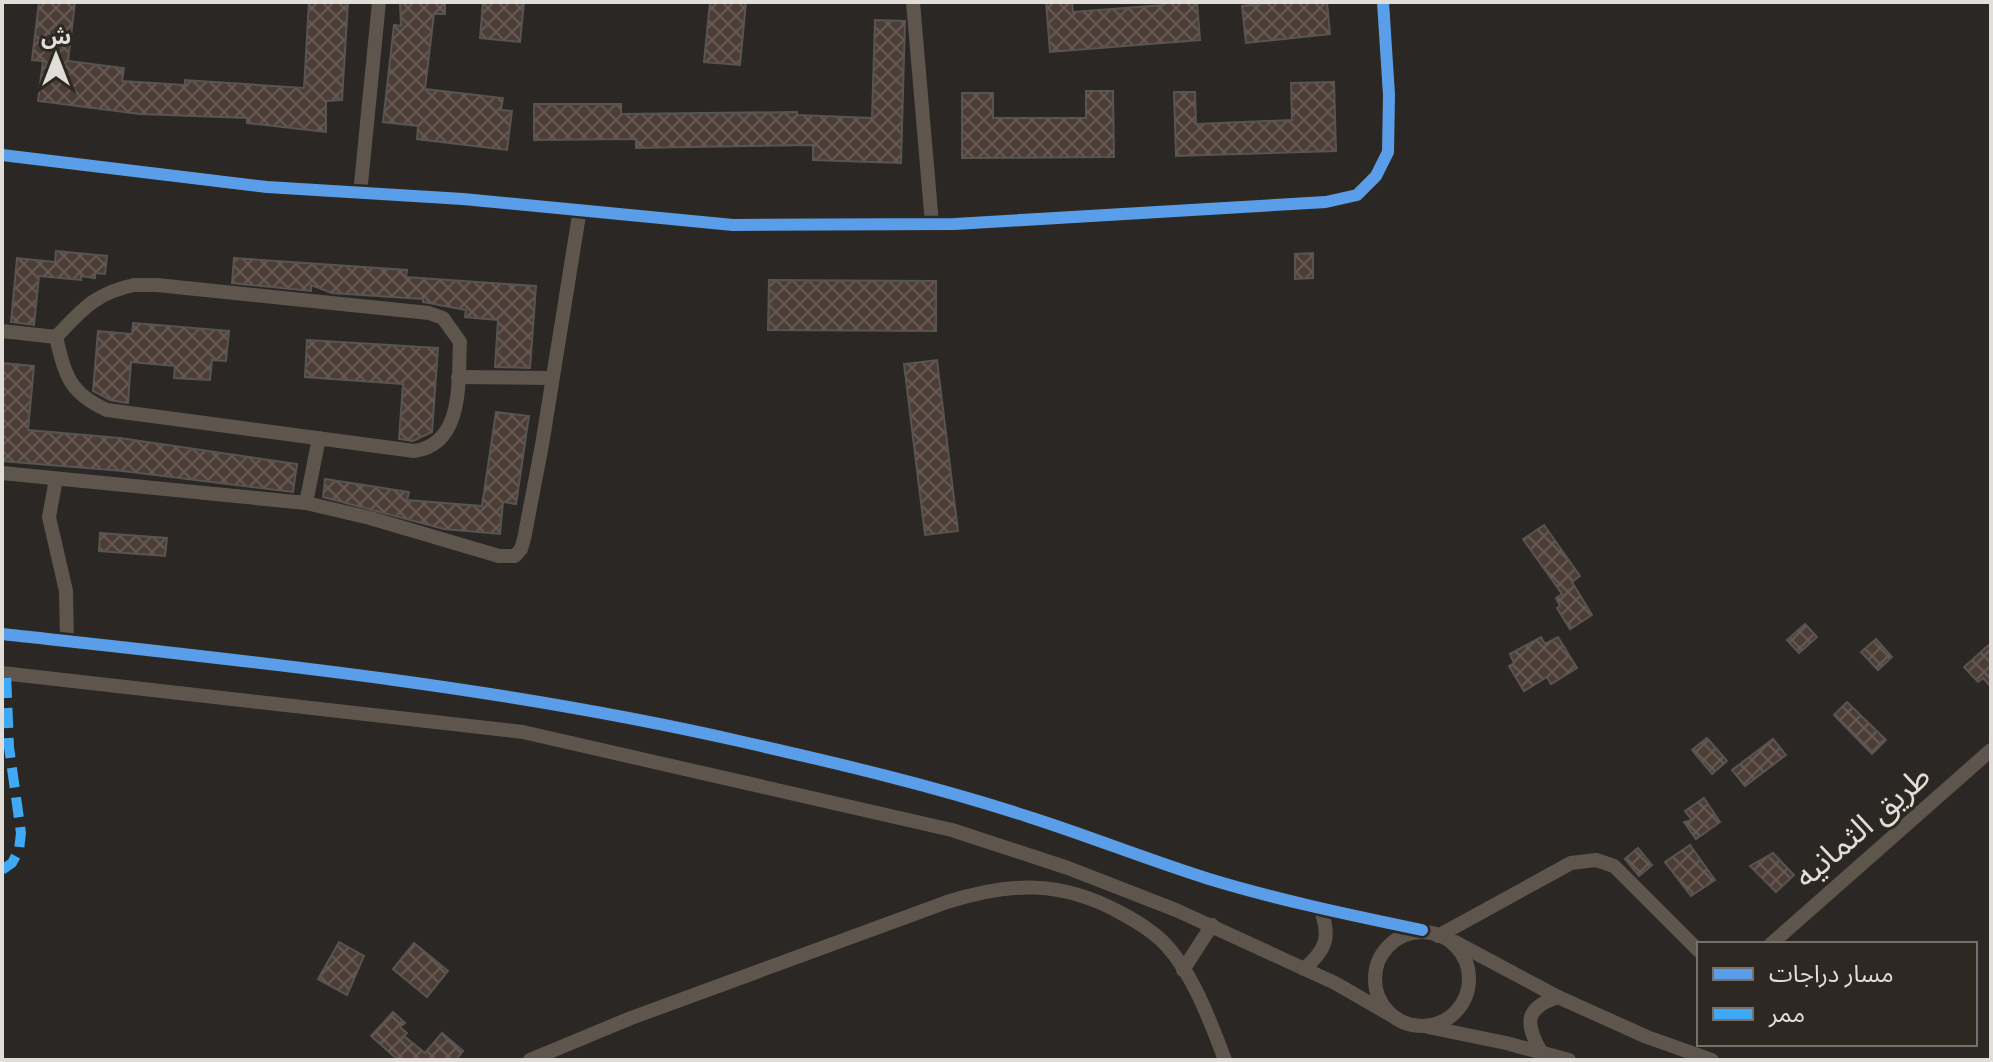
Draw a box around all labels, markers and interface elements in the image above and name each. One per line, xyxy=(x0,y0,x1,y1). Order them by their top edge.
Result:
north arrow xyxy=(16,16,96,96)
text: ش xyxy=(41,23,71,50)
street label: طريق الثمانيه xyxy=(1786,757,1938,896)
legend xyxy=(1697,942,1977,1046)
text: مسار دراجات xyxy=(1769,959,1894,988)
text: ممر xyxy=(1768,999,1805,1028)

